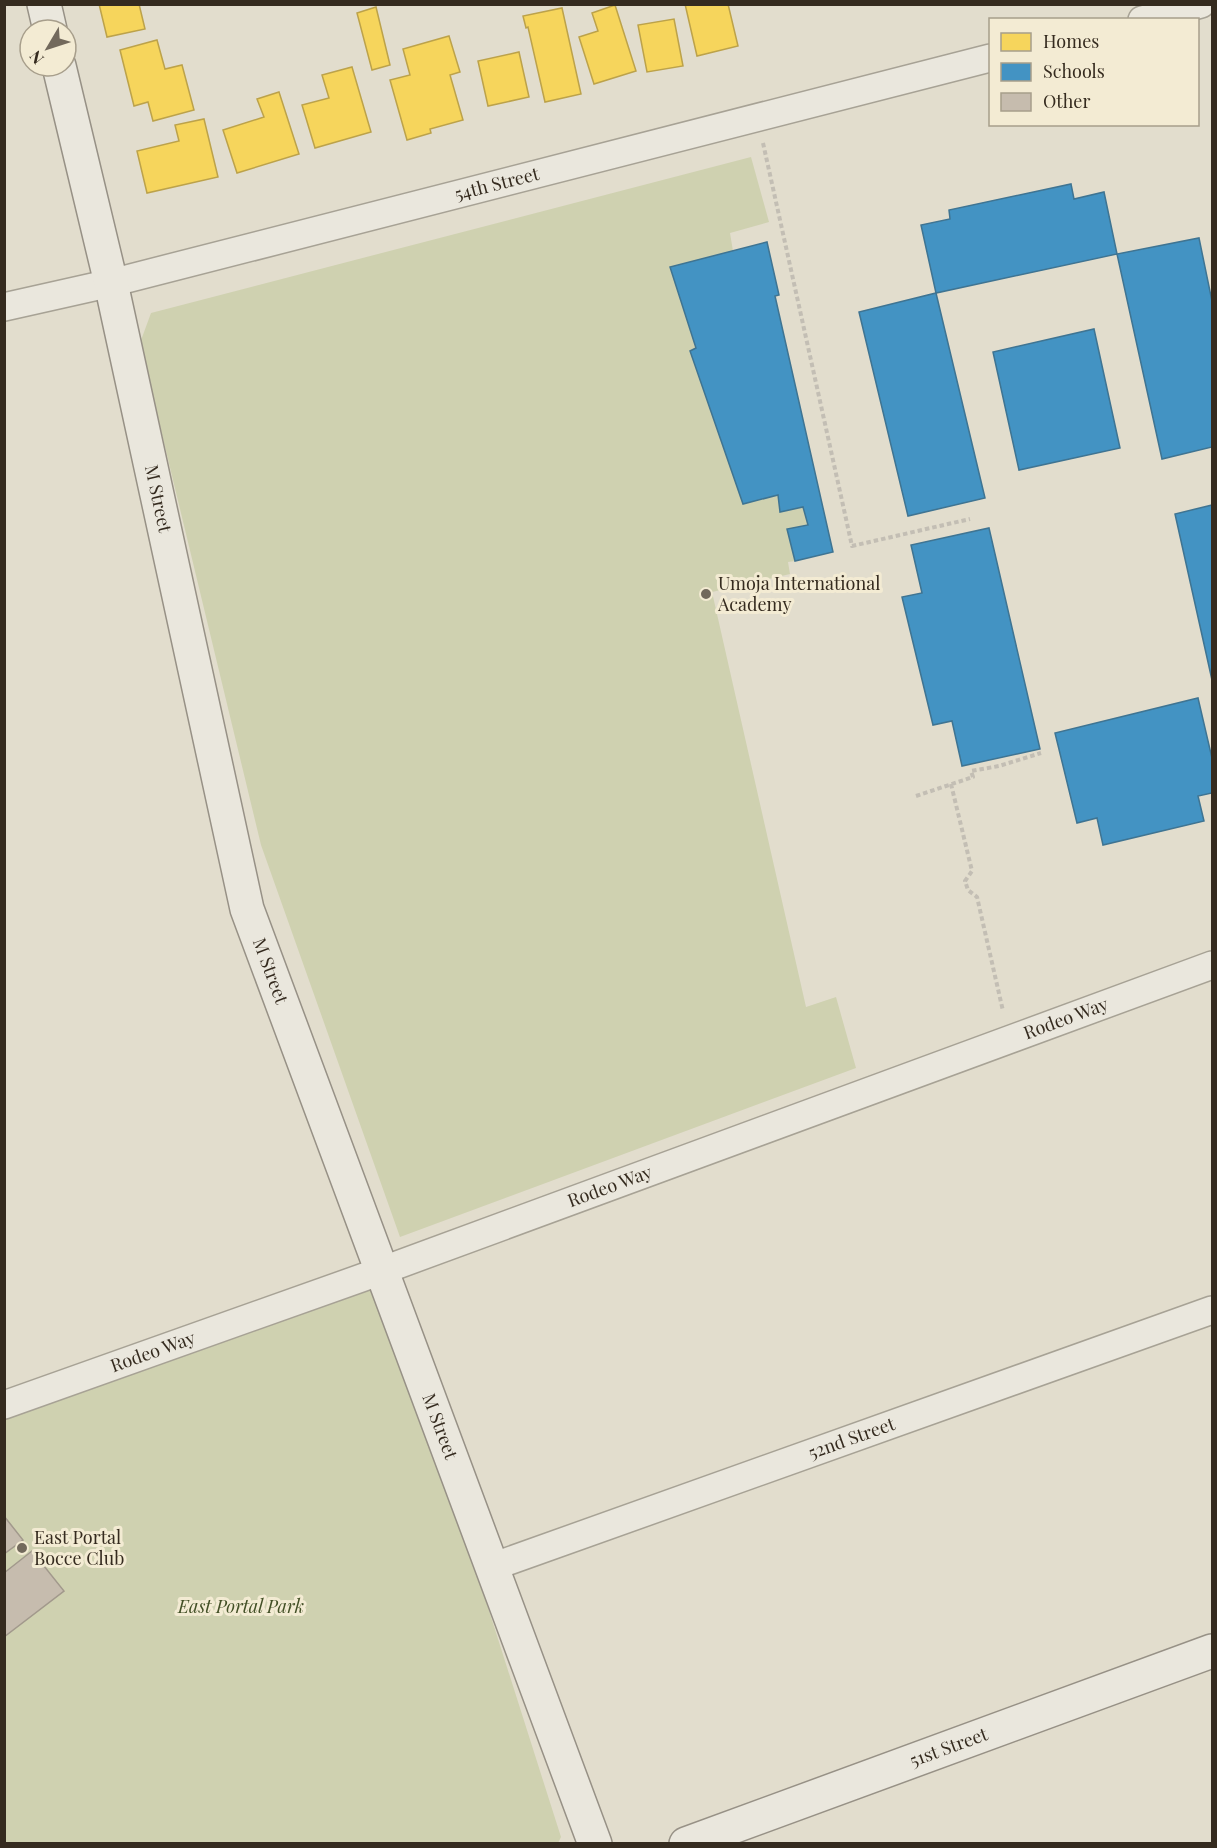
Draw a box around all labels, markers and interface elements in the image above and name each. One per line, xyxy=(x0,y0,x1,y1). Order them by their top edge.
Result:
north arrow xyxy=(18,18,78,78)
legend xyxy=(989,18,1199,126)
text: Homes xyxy=(1043,29,1099,53)
text: N xyxy=(24,46,48,69)
text: Schools xyxy=(1043,59,1105,83)
text: Other xyxy=(1043,89,1090,113)
street label: 54th Street xyxy=(452,161,542,206)
street label: M Street xyxy=(140,463,178,535)
place label: Umoja International Academy xyxy=(717,571,880,616)
marker: Umoja International Academy xyxy=(699,587,713,601)
street label: M Street xyxy=(248,934,294,1008)
street label: Rodeo Way xyxy=(1020,991,1111,1044)
street label: Rodeo Way xyxy=(564,1159,655,1212)
street label: Rodeo Way xyxy=(107,1325,198,1377)
street label: M Street xyxy=(417,1390,464,1463)
street label: 52nd Street xyxy=(805,1411,899,1464)
place label: East Portal Bocce Club xyxy=(34,1525,124,1570)
marker: East Portal Bocce Club xyxy=(15,1541,29,1555)
park label: East Portal Park xyxy=(177,1594,304,1618)
street label: 51st Street xyxy=(906,1721,991,1772)

